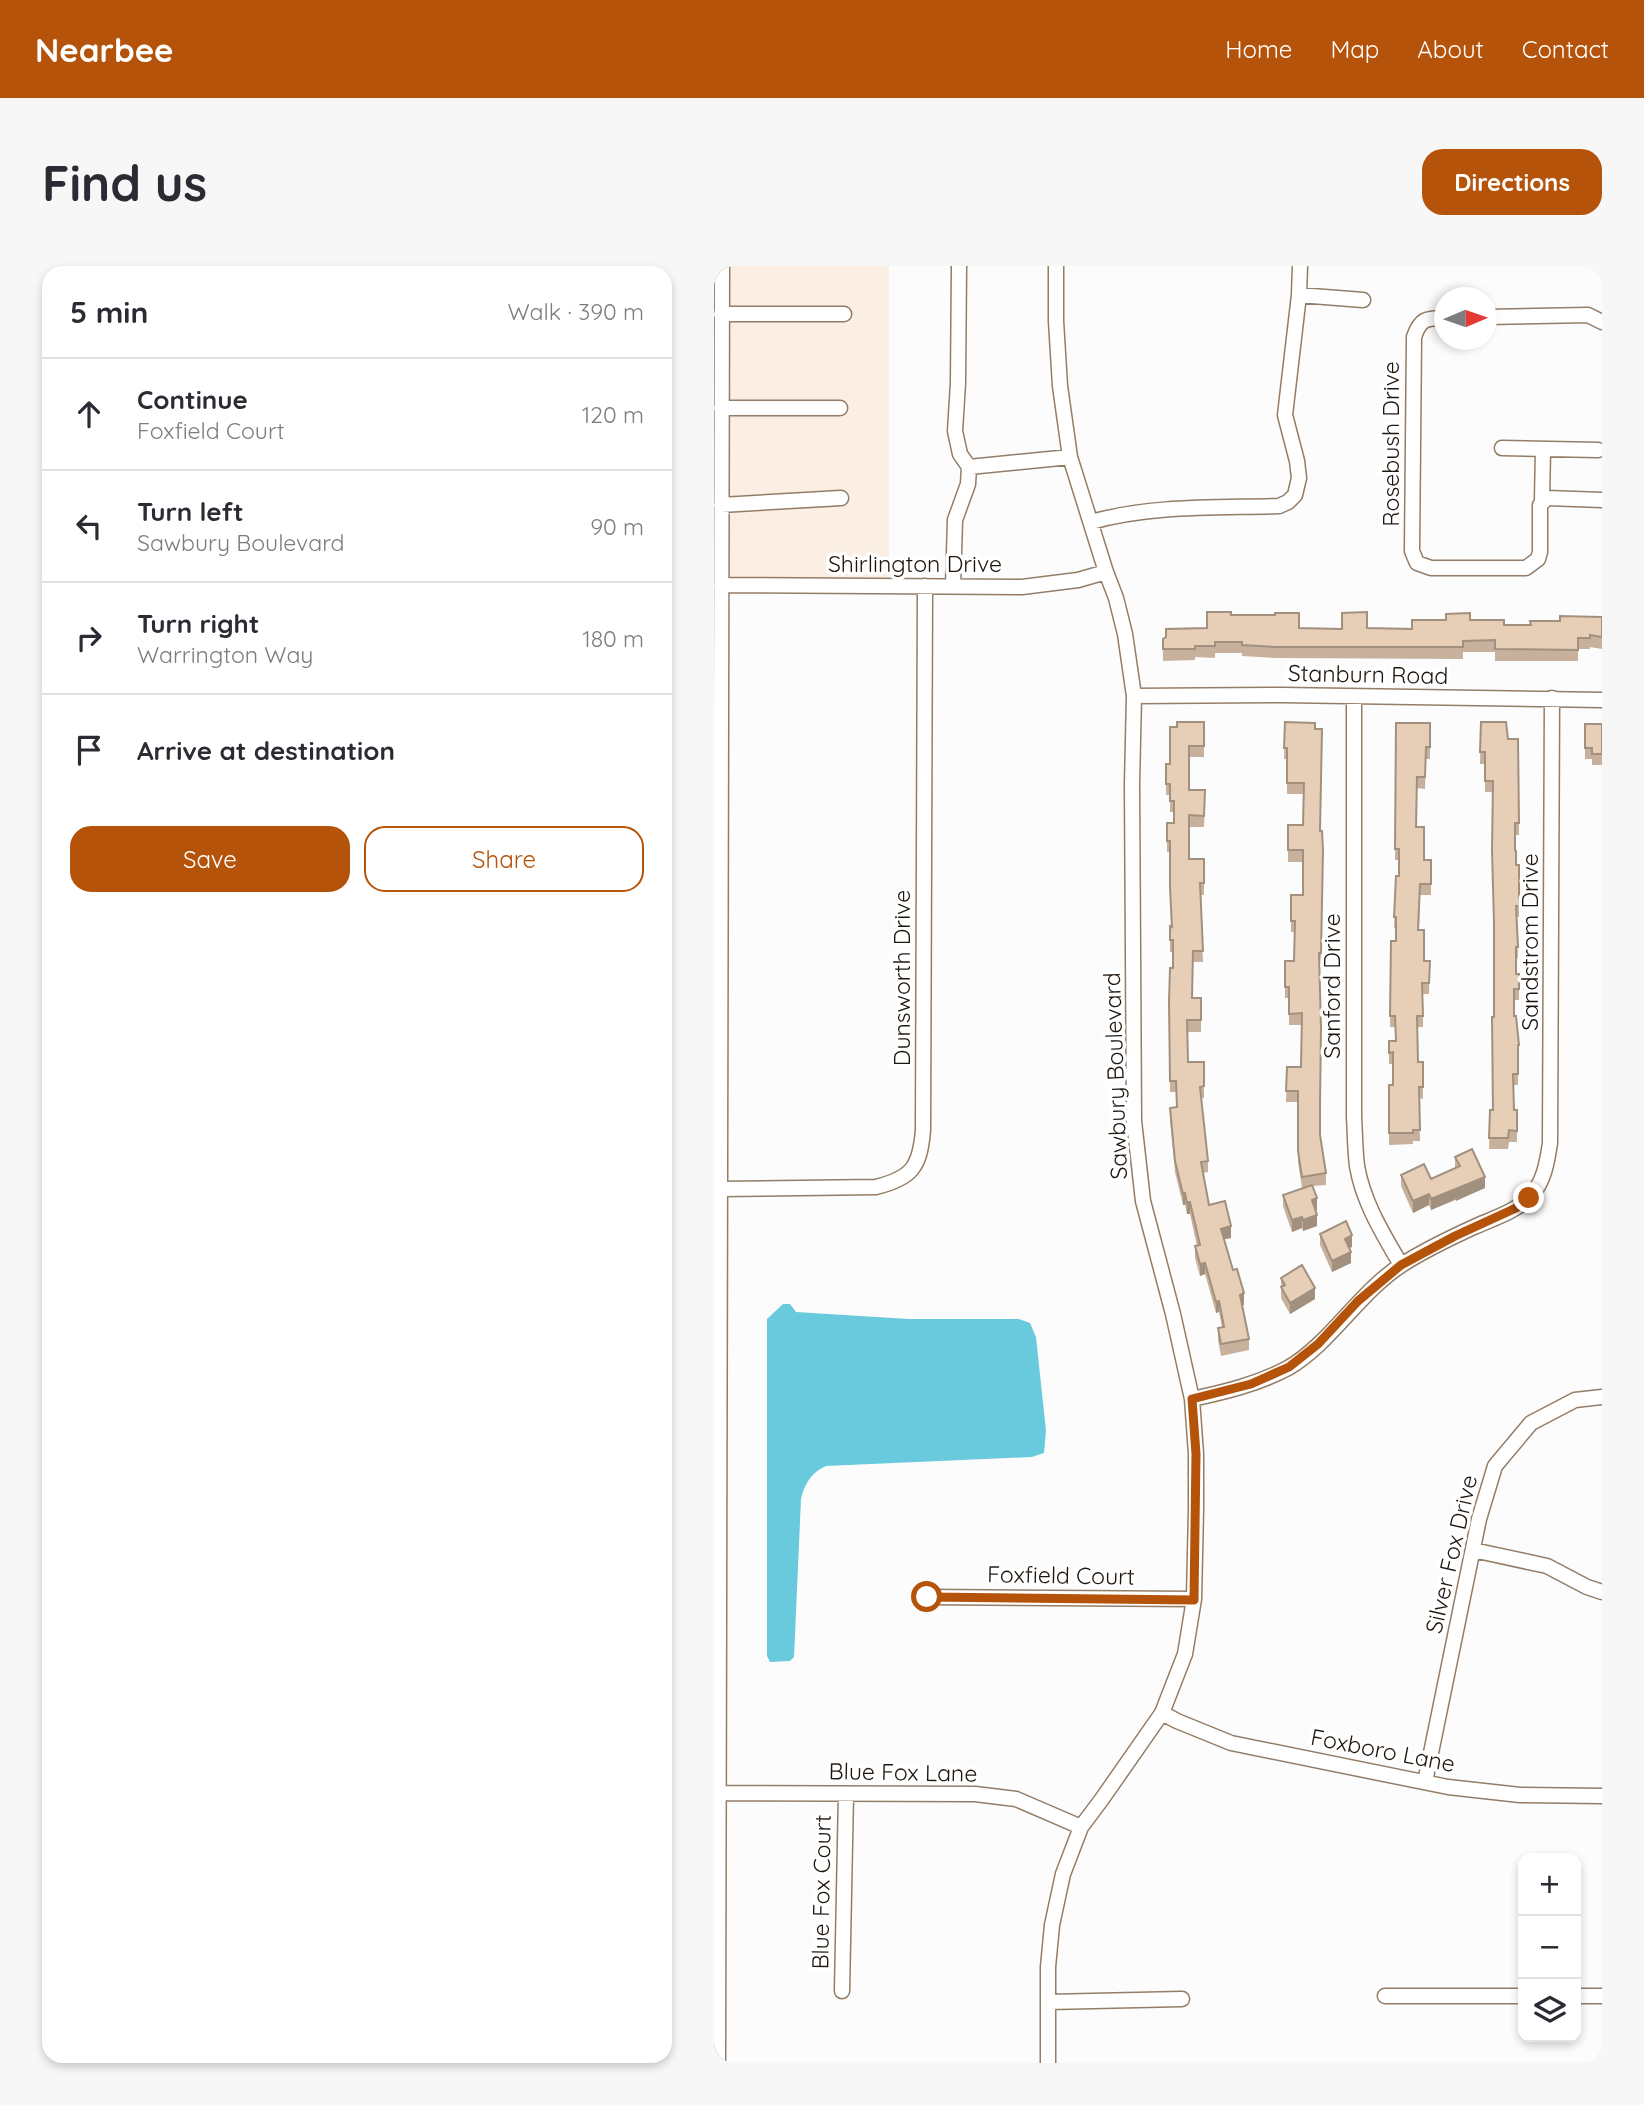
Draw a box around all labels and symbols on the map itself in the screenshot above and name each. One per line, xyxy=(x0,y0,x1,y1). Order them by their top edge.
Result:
north arrow xyxy=(1434,287,1497,350)
street label: Rosebush Drive xyxy=(1376,361,1405,527)
street label: Shirlington Drive xyxy=(828,549,1002,578)
street label: Stanburn Road xyxy=(1288,658,1448,690)
street label: Sandstrom Drive xyxy=(1515,853,1544,1031)
street label: Dunsworth Drive xyxy=(887,890,916,1066)
street label: Sanford Drive xyxy=(1317,913,1346,1059)
street label: Sawbury Boulevard xyxy=(1097,972,1133,1180)
route end xyxy=(1513,1182,1544,1213)
street label: Silver Fox Drive xyxy=(1419,1472,1483,1636)
street label: Foxfield Court xyxy=(987,1559,1135,1591)
route start xyxy=(911,1581,942,1612)
street label: Foxboro Lane xyxy=(1308,1722,1458,1778)
street label: Blue Fox Lane xyxy=(828,1756,978,1788)
street label: Blue Fox Court xyxy=(805,1814,837,1970)

